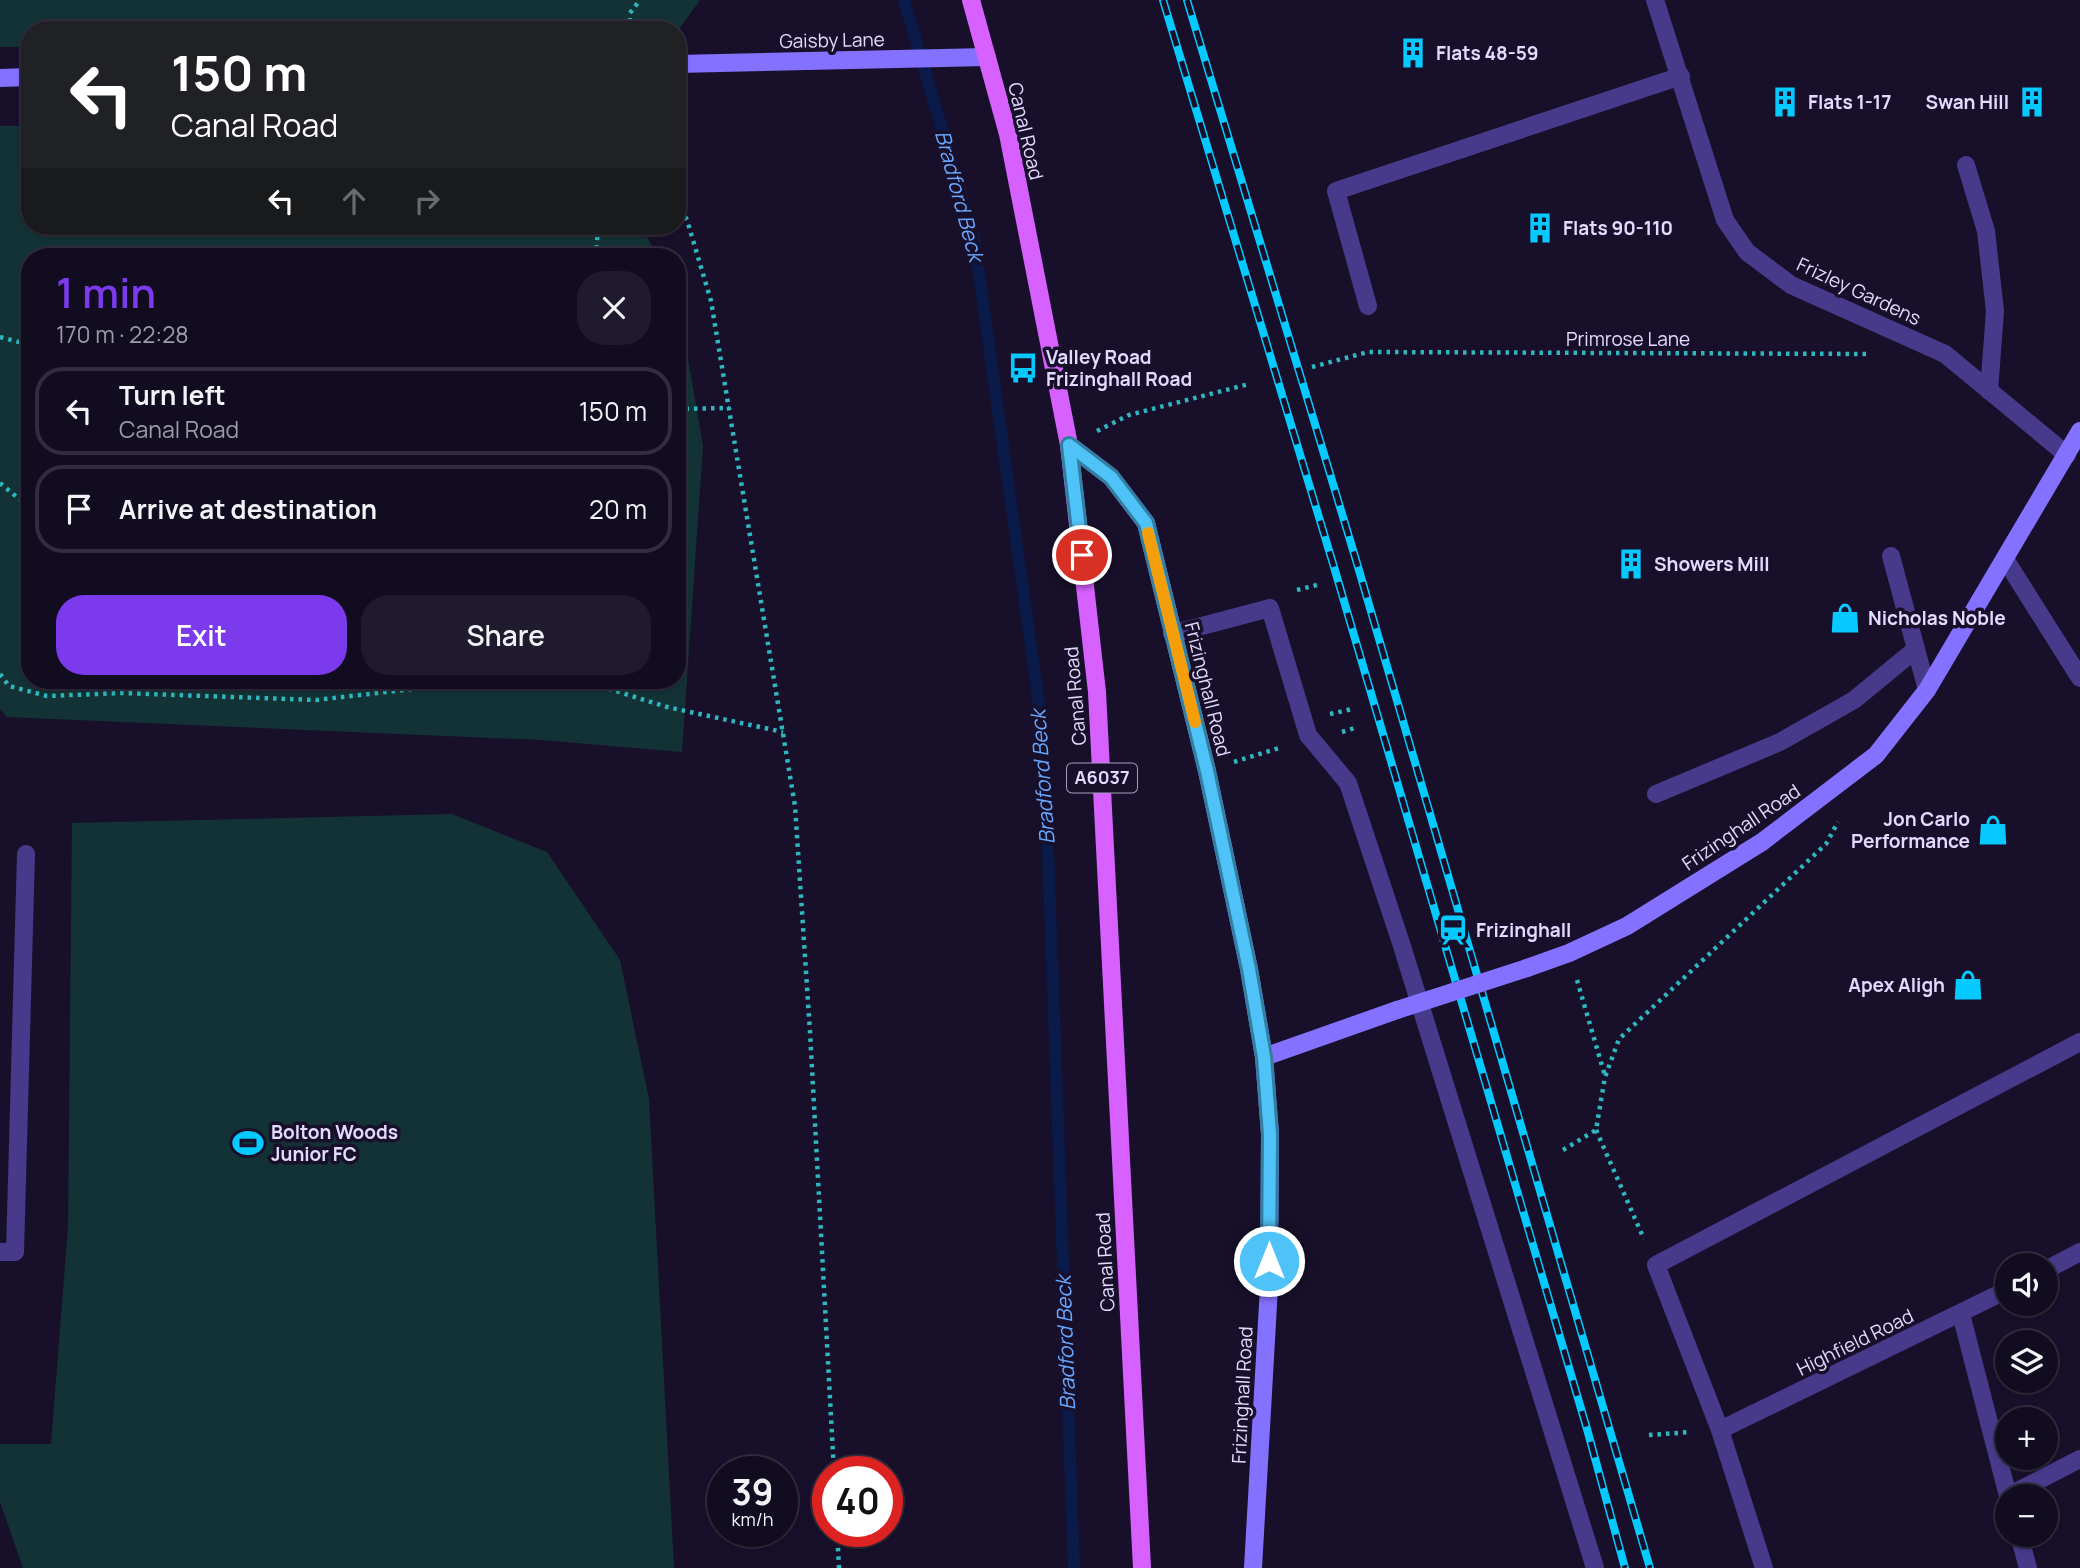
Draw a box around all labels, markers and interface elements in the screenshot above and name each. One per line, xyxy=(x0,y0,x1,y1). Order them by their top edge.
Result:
street label: Gaisby Lane xyxy=(779,26,885,54)
building icon: Flats 48-59 xyxy=(1396,36,1430,70)
text: 150 m xyxy=(171,39,307,106)
place label: Flats 48-59 xyxy=(1436,40,1539,66)
icon: left xyxy=(56,49,147,140)
street label: Canal Road xyxy=(1002,80,1050,182)
building icon: Flats 1-17 xyxy=(1768,85,1802,119)
building icon: Swan Hill xyxy=(2015,85,2049,119)
place label: Flats 1-17 xyxy=(1808,89,1891,115)
place label: Swan Hill xyxy=(1926,89,2009,115)
text: Canal Road xyxy=(171,103,338,147)
water label: Bradford Beck xyxy=(929,127,992,267)
icon: left xyxy=(262,182,300,220)
icon: ahead xyxy=(335,182,373,220)
icon: right xyxy=(408,182,446,220)
building icon: Flats 90-110 xyxy=(1523,211,1557,245)
place label: Flats 90-110 xyxy=(1563,215,1673,241)
street label: Frizley Gardens xyxy=(1793,251,1925,331)
text: 1 min xyxy=(56,263,156,321)
button: close xyxy=(577,271,651,345)
text: 170 m · 22:28 xyxy=(56,318,189,350)
street label: Primrose Lane xyxy=(1566,326,1690,352)
place label: Valley Road Frizinghall Road xyxy=(1046,344,1192,392)
bus stop icon: Valley Road Frizinghall Road xyxy=(1006,351,1040,385)
text: Turn left xyxy=(119,377,226,413)
icon: left xyxy=(60,392,98,430)
text: 150 m xyxy=(579,393,647,429)
text: Canal Road xyxy=(119,413,239,445)
icon: arrive xyxy=(60,490,98,528)
text: Arrive at destination xyxy=(119,491,377,527)
text: 20 m xyxy=(589,491,647,527)
pin xyxy=(1052,525,1112,585)
icon: arrive xyxy=(1063,536,1101,574)
building icon: Showers Mill xyxy=(1614,547,1648,581)
place label: Showers Mill xyxy=(1654,551,1770,577)
button: Exit xyxy=(56,595,347,675)
button: Share xyxy=(361,595,651,675)
shop icon: Nicholas Noble xyxy=(1828,601,1862,635)
place label: Nicholas Noble xyxy=(1868,605,2006,631)
street label: Frizinghall Road xyxy=(1179,619,1237,759)
street label: Canal Road xyxy=(1058,645,1092,747)
water label: Bradford Beck xyxy=(1023,706,1061,845)
road number: A6037 xyxy=(1067,764,1137,792)
street label: Frizinghall Road xyxy=(1677,778,1805,876)
place label: Jon Carlo Performance xyxy=(1851,806,1970,854)
shop icon: Jon Carlo Performance xyxy=(1976,813,2010,847)
station icon: Frizinghall xyxy=(1436,913,1470,947)
place label: Frizinghall xyxy=(1476,917,1571,943)
shop icon: Apex Aligh xyxy=(1951,968,1985,1002)
place label: Apex Aligh xyxy=(1848,972,1945,998)
place label: Bolton Woods Junior FC xyxy=(271,1119,398,1167)
sports icon: Bolton Woods Junior FC xyxy=(231,1126,265,1160)
street label: Canal Road xyxy=(1089,1212,1121,1312)
position arrow xyxy=(1232,1224,1306,1298)
map controls xyxy=(1995,1253,2058,1547)
button: sound xyxy=(1995,1253,2058,1316)
water label: Bradford Beck xyxy=(1049,1273,1081,1411)
street label: Highfield Road xyxy=(1792,1302,1918,1382)
street label: Frizinghall Road xyxy=(1225,1326,1259,1464)
button: layers xyxy=(1995,1330,2058,1393)
button: + xyxy=(1995,1407,2058,1470)
speed limit sign: 40 xyxy=(812,1456,903,1547)
text: 39 xyxy=(731,1468,774,1516)
button: − xyxy=(1995,1484,2058,1547)
text: km/h xyxy=(732,1507,773,1531)

